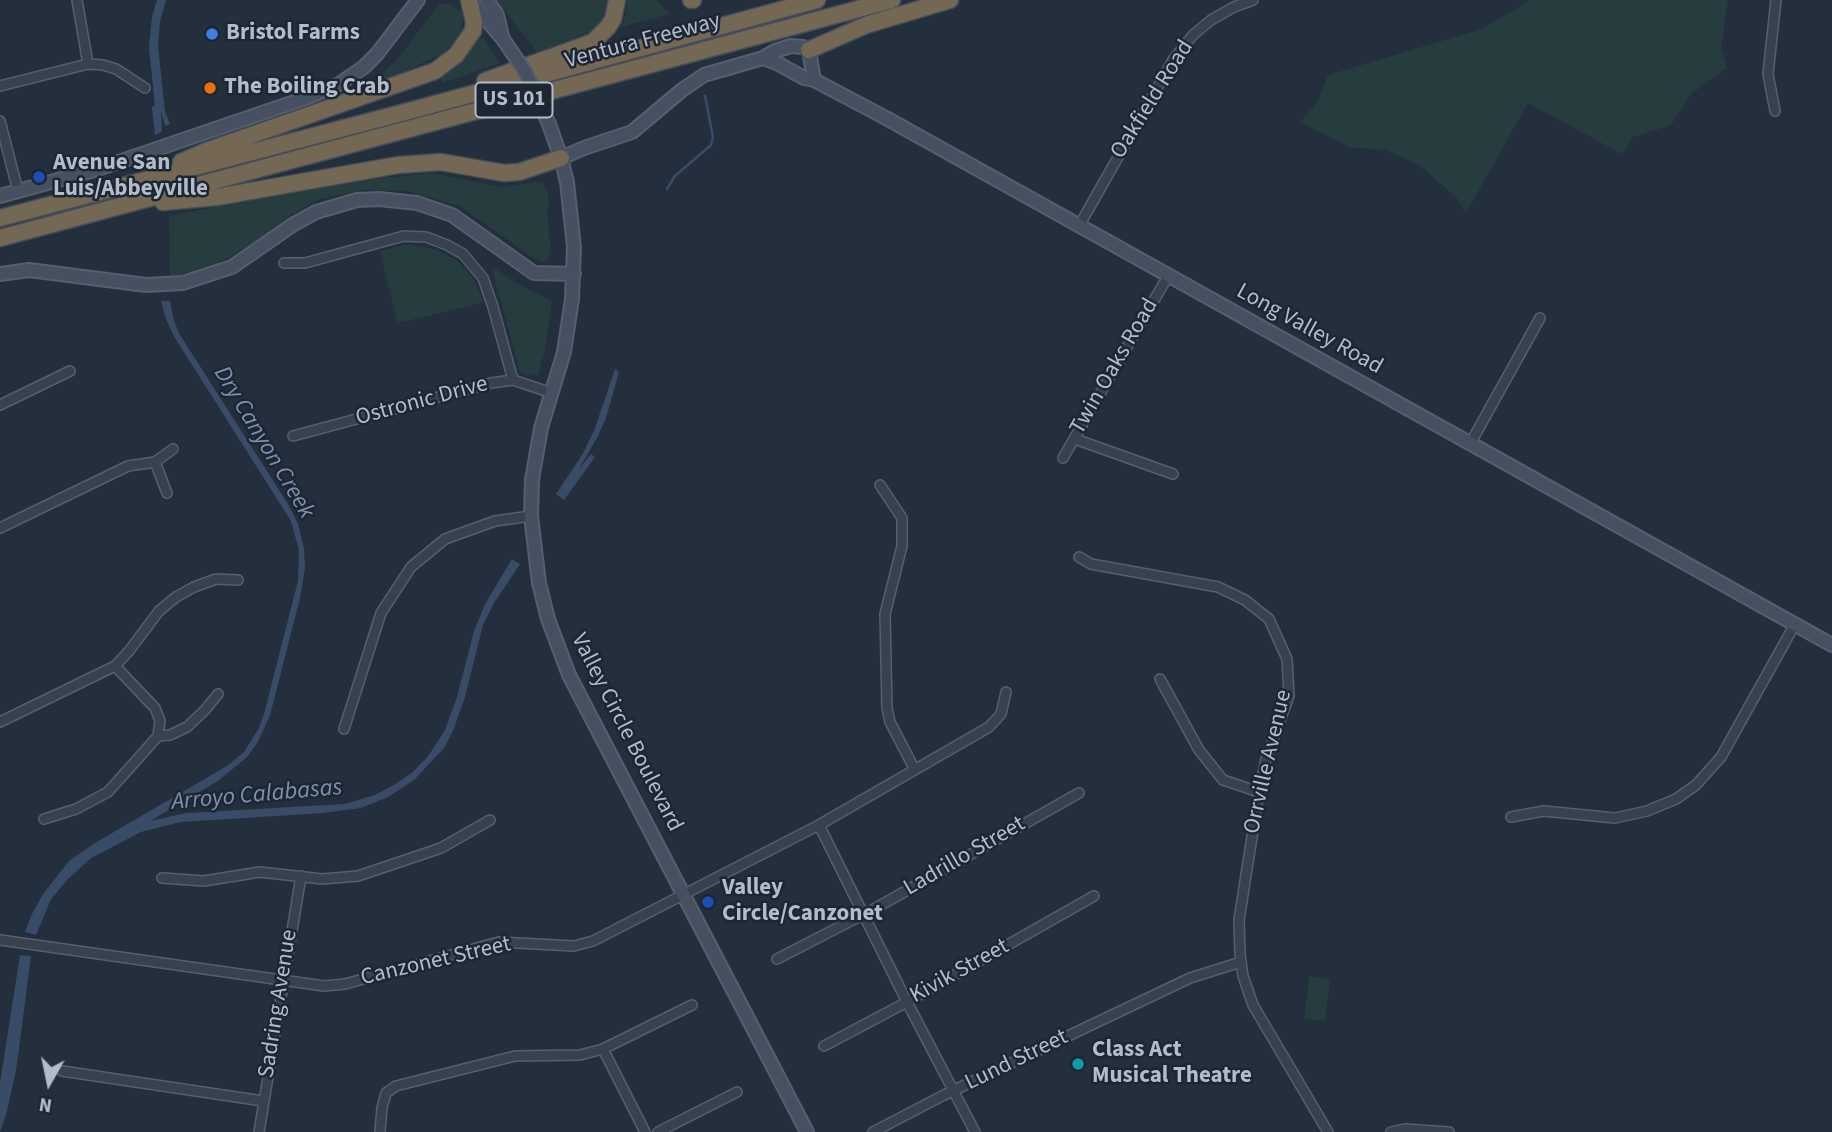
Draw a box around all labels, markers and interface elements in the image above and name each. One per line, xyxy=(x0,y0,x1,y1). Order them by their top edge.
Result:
street label: Ventura Freeway xyxy=(562,8,724,76)
place label: Bristol Farms xyxy=(226,20,360,48)
marker: Bristol Farms xyxy=(204,26,220,42)
street label: Oakfield Road xyxy=(1106,36,1200,164)
place label: The Boiling Crab xyxy=(224,74,390,102)
marker: The Boiling Crab xyxy=(202,80,218,96)
road number: US 101 xyxy=(476,82,552,118)
place label: Avenue San Luis/Abbeyville xyxy=(53,150,208,204)
marker: Avenue San Luis/Abbeyville xyxy=(31,169,47,185)
street label: Long Valley Road xyxy=(1231,278,1387,382)
street label: Twin Oaks Road xyxy=(1065,294,1165,440)
water label: Dry Canyon Creek xyxy=(206,362,320,524)
street label: Ostronic Drive xyxy=(353,371,491,433)
street label: Valley Circle Boulevard xyxy=(564,629,688,837)
street label: Orrville Avenue xyxy=(1239,687,1299,837)
water label: Arroyo Calabasas xyxy=(171,774,343,818)
street label: Ladrillo Street xyxy=(899,811,1031,903)
place label: Valley Circle/Canzonet xyxy=(722,875,883,929)
marker: Valley Circle/Canzonet xyxy=(700,894,716,910)
street label: Sadring Avenue xyxy=(254,928,304,1080)
street label: Canzonet Street xyxy=(358,931,514,993)
street label: Kivik Street xyxy=(906,934,1014,1010)
street label: Lund Street xyxy=(961,1024,1073,1098)
place label: Class Act Musical Theatre xyxy=(1092,1037,1252,1091)
north arrow xyxy=(14,1048,84,1118)
marker: Class Act Musical Theatre xyxy=(1070,1056,1086,1072)
text: N xyxy=(37,1090,54,1119)

